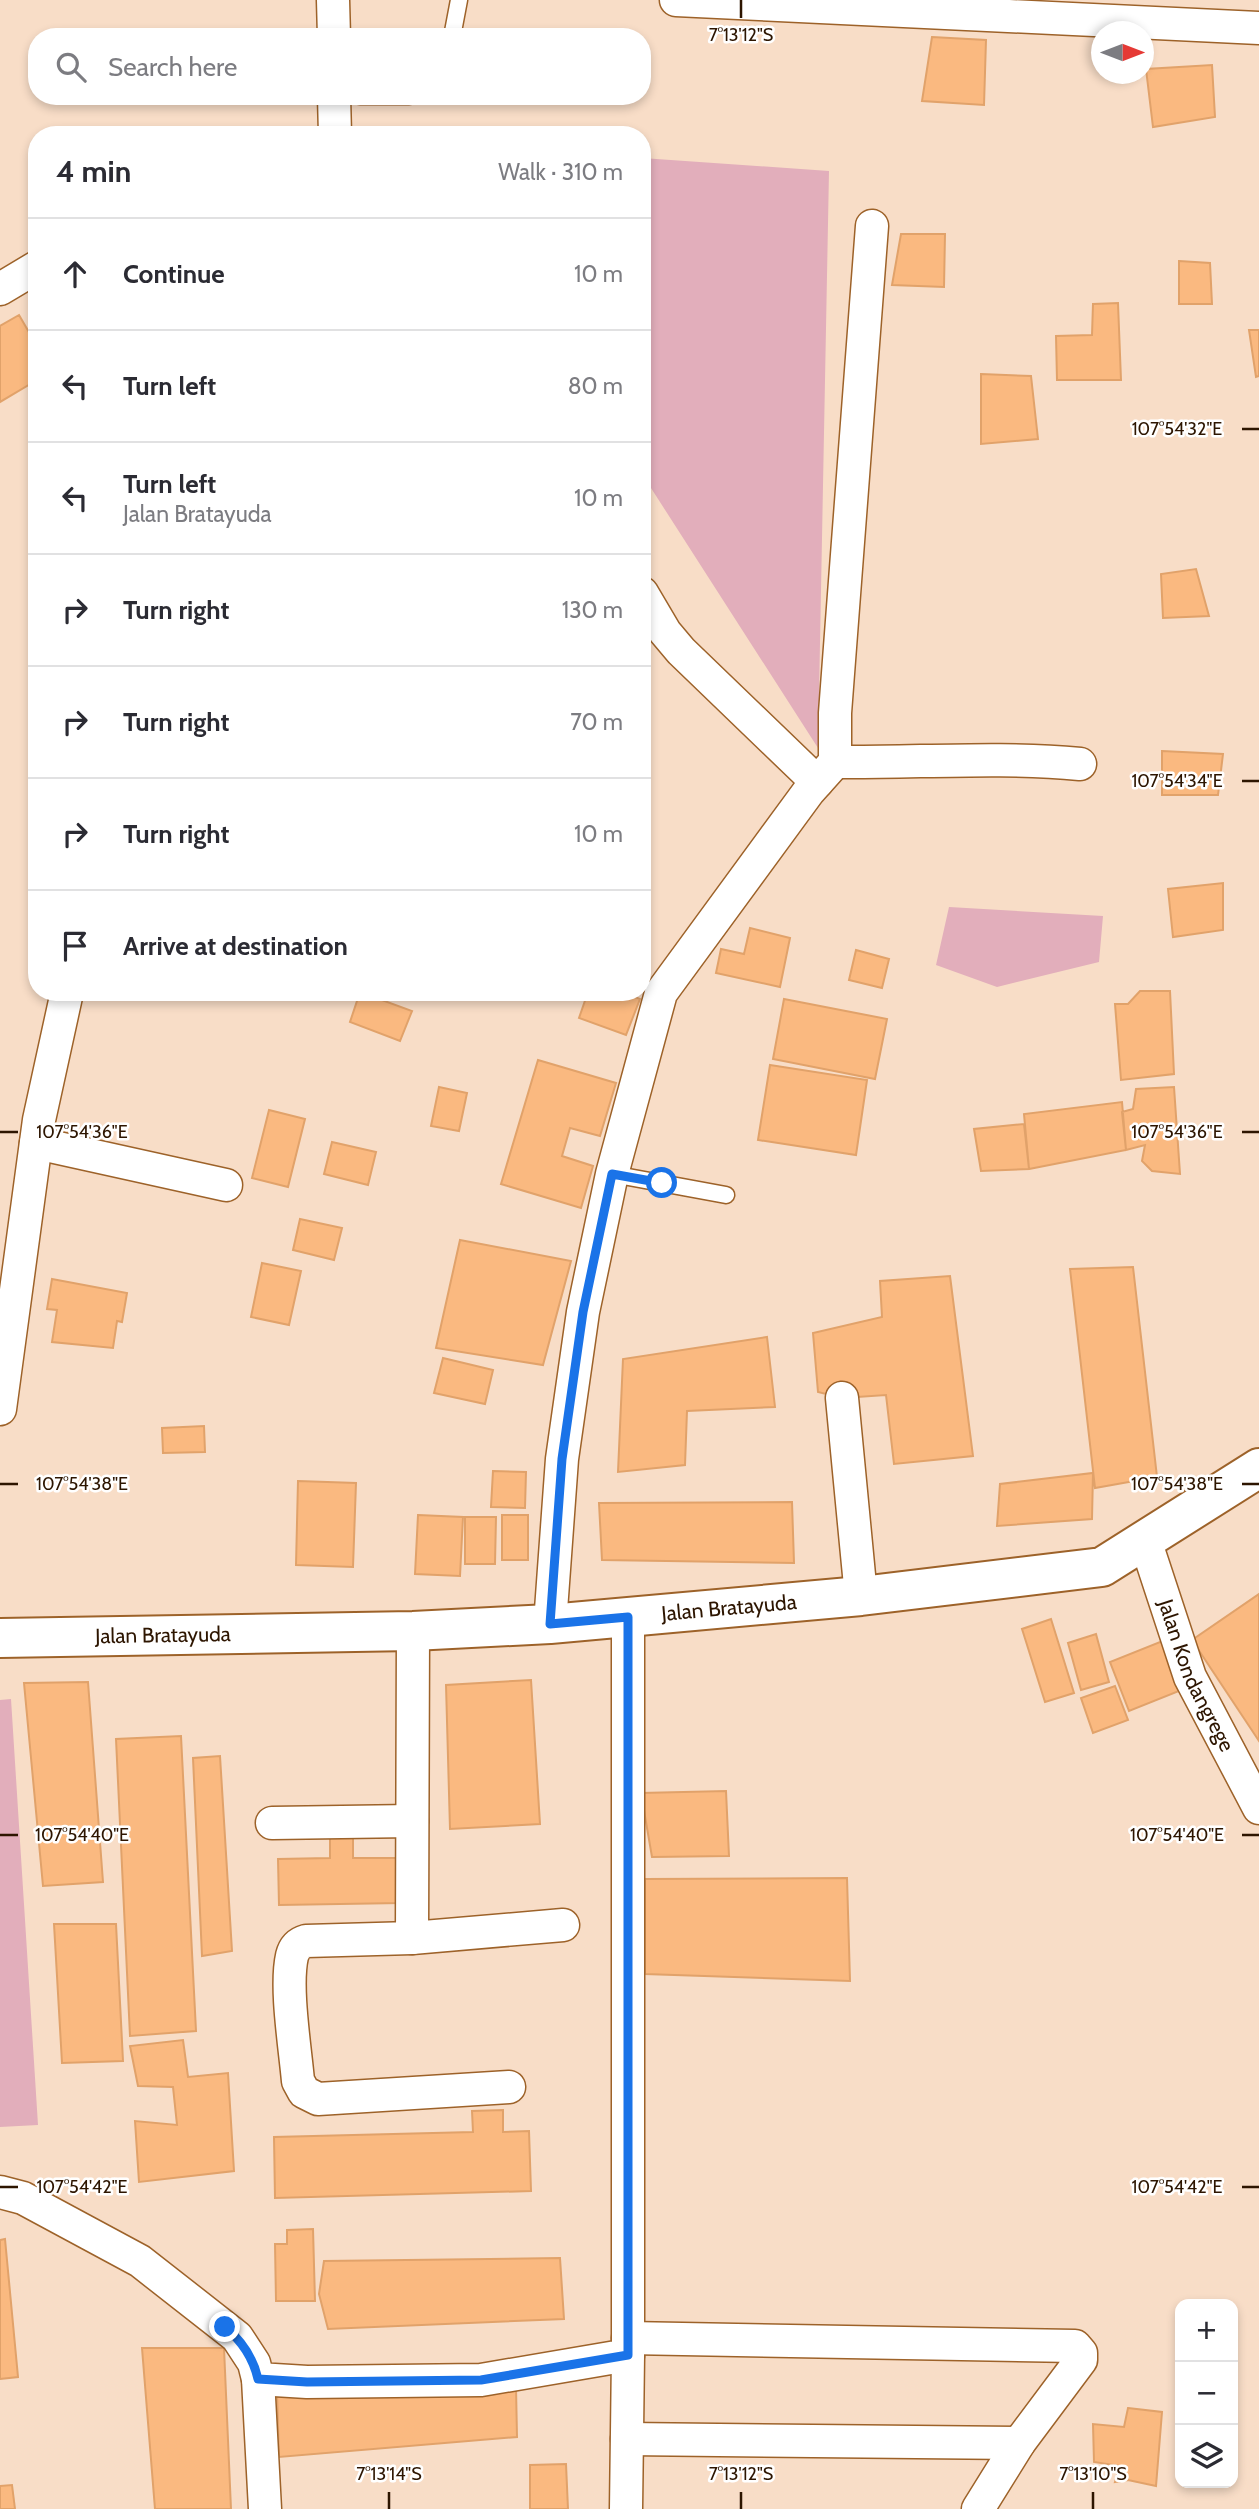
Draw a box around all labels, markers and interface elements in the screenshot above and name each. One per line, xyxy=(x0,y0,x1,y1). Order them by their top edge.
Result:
north arrow xyxy=(1091,21,1154,84)
text: 7°13'12"S xyxy=(709,24,773,46)
search box xyxy=(28,28,651,105)
icon: search xyxy=(52,48,90,86)
text: Search here xyxy=(108,51,237,83)
text: 4 min xyxy=(56,153,131,190)
text: Walk · 310 m xyxy=(498,158,623,186)
icon: ahead xyxy=(56,255,94,293)
text: Continue xyxy=(123,258,225,290)
text: 10 m xyxy=(574,260,623,288)
icon: left xyxy=(56,367,94,405)
text: Turn left xyxy=(123,370,216,402)
text: 80 m xyxy=(568,372,623,400)
text: 107°54'32"E xyxy=(1132,418,1222,440)
text: Turn left xyxy=(123,468,216,500)
icon: left xyxy=(56,479,94,517)
text: 10 m xyxy=(574,484,623,512)
text: Jalan Bratayuda xyxy=(123,500,272,528)
icon: right xyxy=(56,591,94,629)
text: Turn right xyxy=(123,594,229,626)
text: 130 m xyxy=(562,596,623,624)
icon: right xyxy=(56,703,94,741)
text: Turn right xyxy=(123,706,229,738)
text: 70 m xyxy=(570,708,623,736)
text: 107°54'34"E xyxy=(1131,770,1223,792)
icon: right xyxy=(56,815,94,853)
text: Turn right xyxy=(123,818,229,850)
text: 10 m xyxy=(574,820,623,848)
icon: arrive xyxy=(56,927,94,965)
text: Arrive at destination xyxy=(123,930,348,962)
text: 107°54'36"E xyxy=(36,1121,128,1143)
text: 107°54'36"E xyxy=(1131,1121,1223,1143)
route start xyxy=(646,1167,677,1198)
text: 107°54'38"E xyxy=(36,1473,128,1495)
text: 107°54'38"E xyxy=(1131,1473,1223,1495)
street label: Jalan Bratayuda xyxy=(659,1589,798,1626)
street label: Jalan Kondangrege xyxy=(1153,1595,1240,1756)
street label: Jalan Bratayuda xyxy=(94,1621,231,1648)
text: 107°54'40"E xyxy=(35,1824,129,1846)
text: 107°54'40"E xyxy=(1130,1824,1224,1846)
text: 107°54'42"E xyxy=(37,2176,127,2198)
text: 107°54'42"E xyxy=(1132,2176,1222,2198)
map controls xyxy=(1175,2299,1238,2488)
button: + xyxy=(1175,2299,1238,2362)
route end xyxy=(209,2311,240,2342)
button: − xyxy=(1175,2362,1238,2425)
button: layers xyxy=(1175,2425,1238,2488)
text: 7°13'14"S xyxy=(356,2463,422,2485)
text: 7°13'12"S xyxy=(709,2463,773,2485)
text: 7°13'10"S xyxy=(1059,2463,1127,2485)

